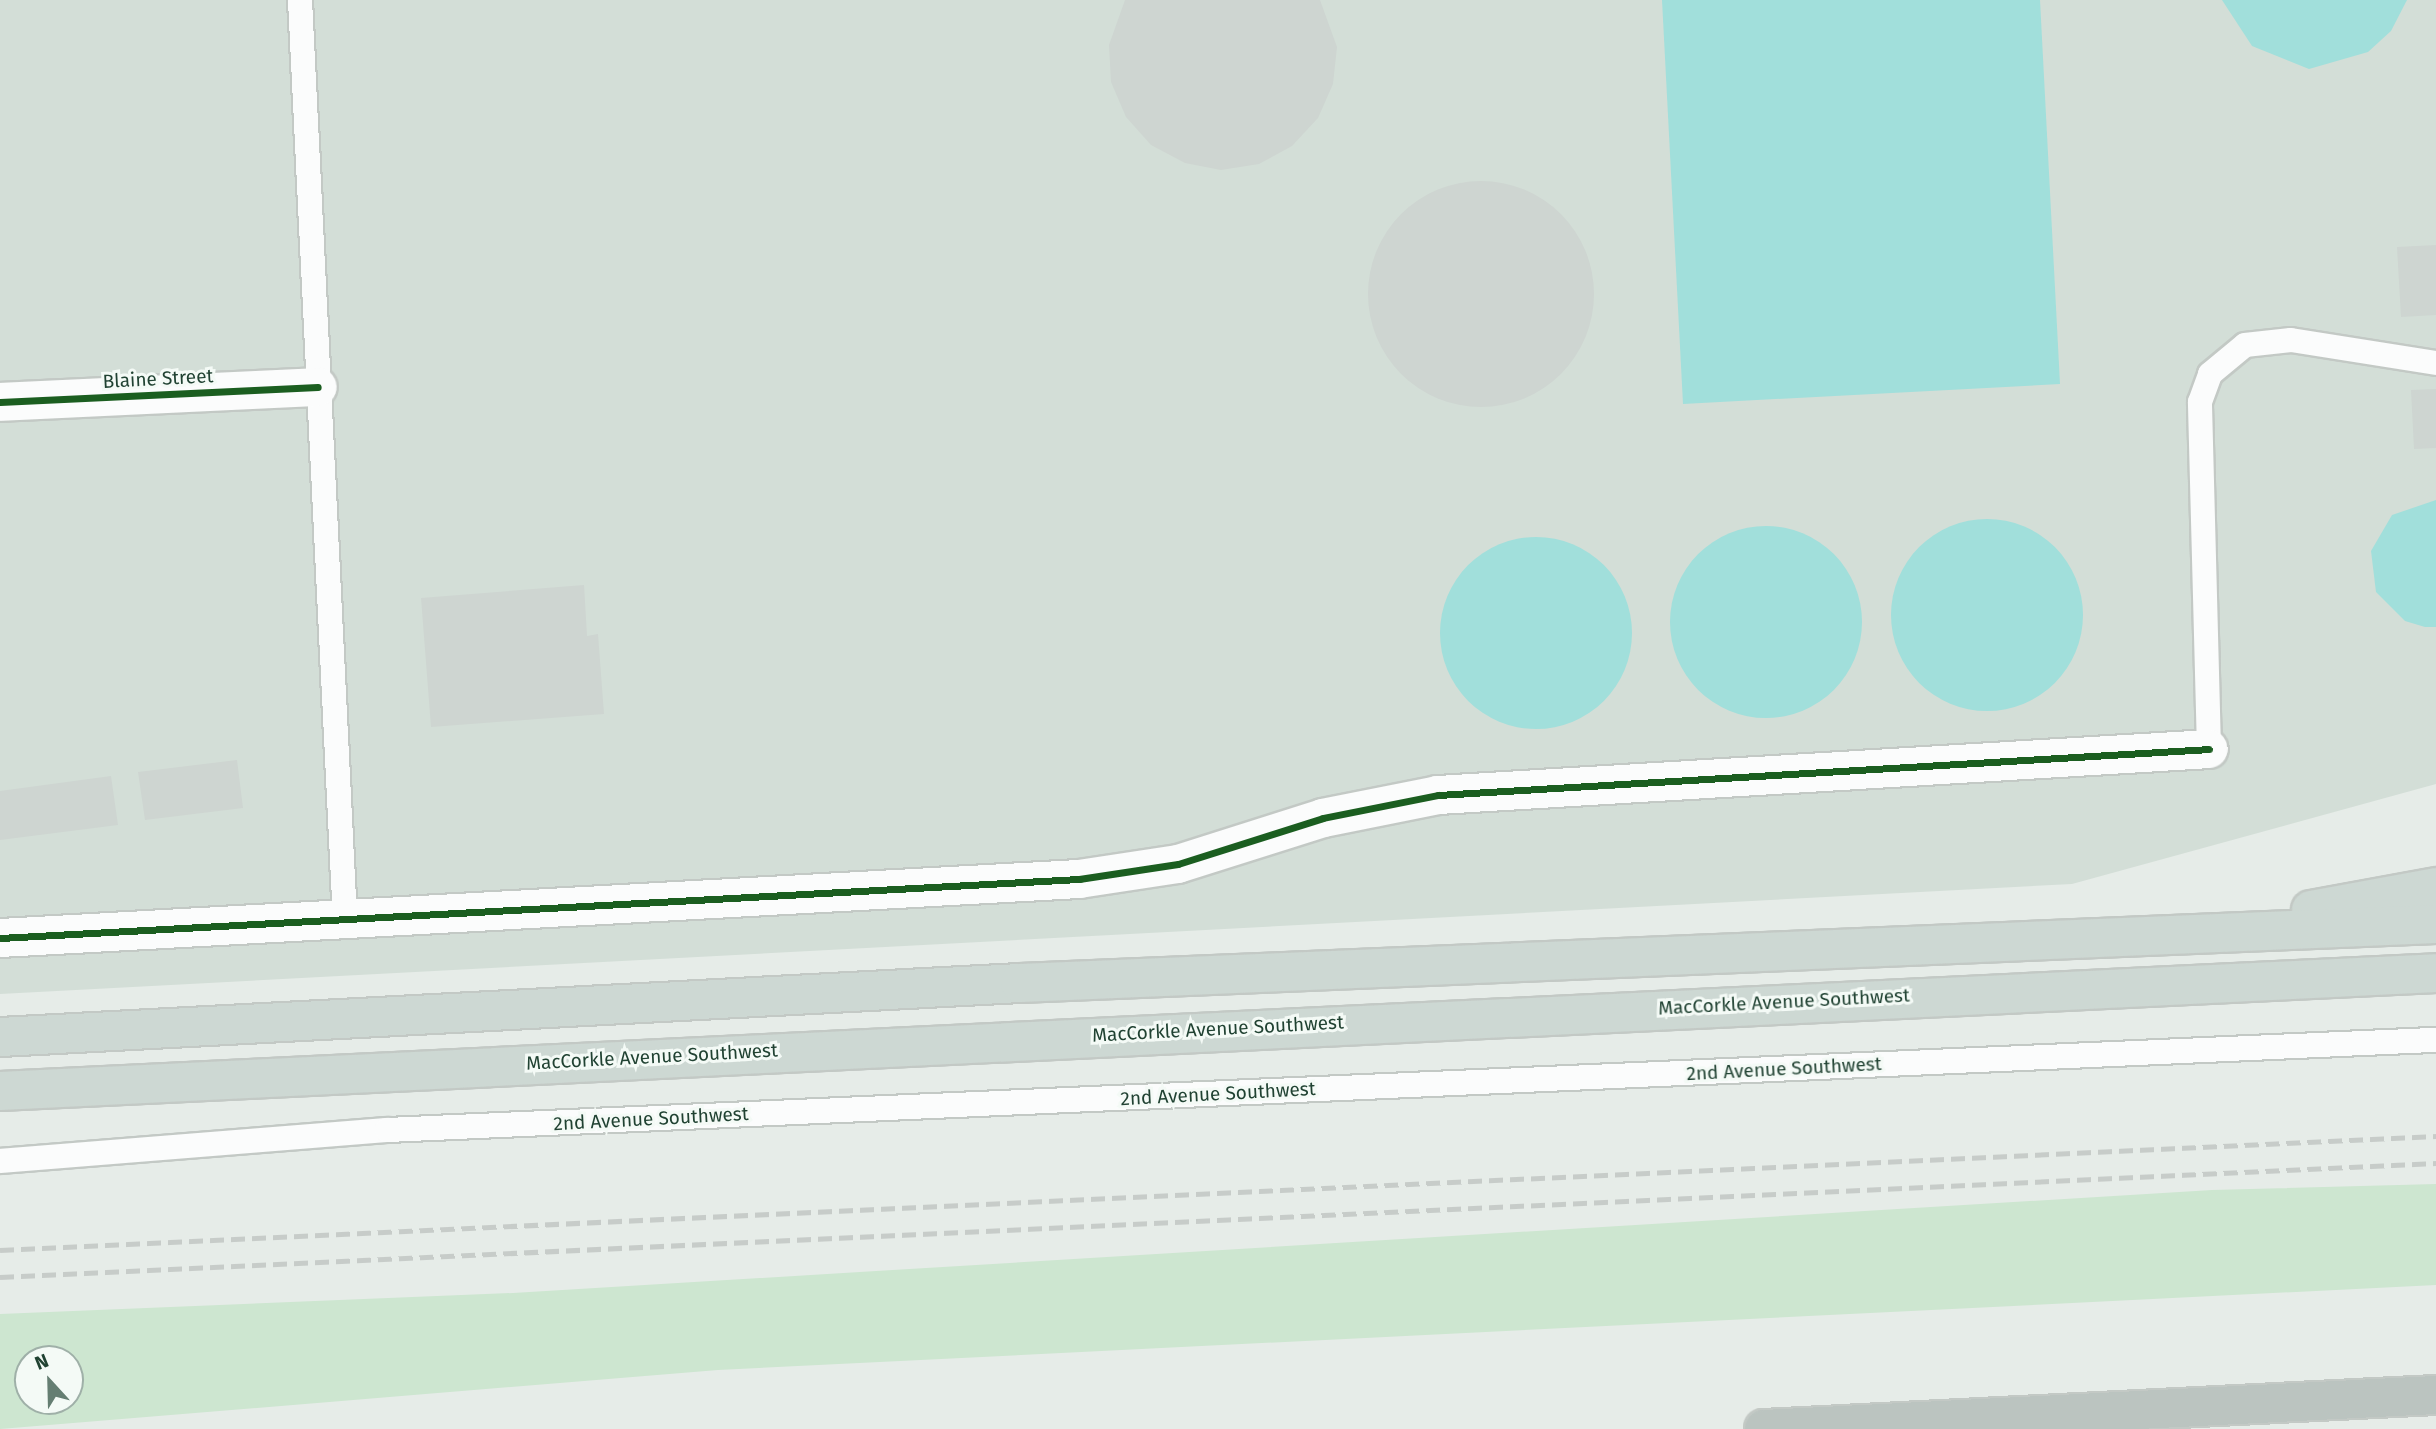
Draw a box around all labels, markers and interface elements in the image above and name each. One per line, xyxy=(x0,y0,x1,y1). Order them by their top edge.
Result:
street label: Blaine Street xyxy=(102,365,214,393)
street label: MacCorkle Avenue Southwest xyxy=(1658,984,1910,1020)
street label: MacCorkle Avenue Southwest xyxy=(1092,1011,1344,1047)
street label: MacCorkle Avenue Southwest xyxy=(526,1039,778,1075)
street label: 2nd Avenue Southwest xyxy=(1686,1053,1882,1085)
street label: 2nd Avenue Southwest xyxy=(1120,1078,1316,1110)
street label: 2nd Avenue Southwest xyxy=(553,1103,749,1135)
north arrow xyxy=(14,1345,84,1415)
text: N xyxy=(32,1349,52,1375)

